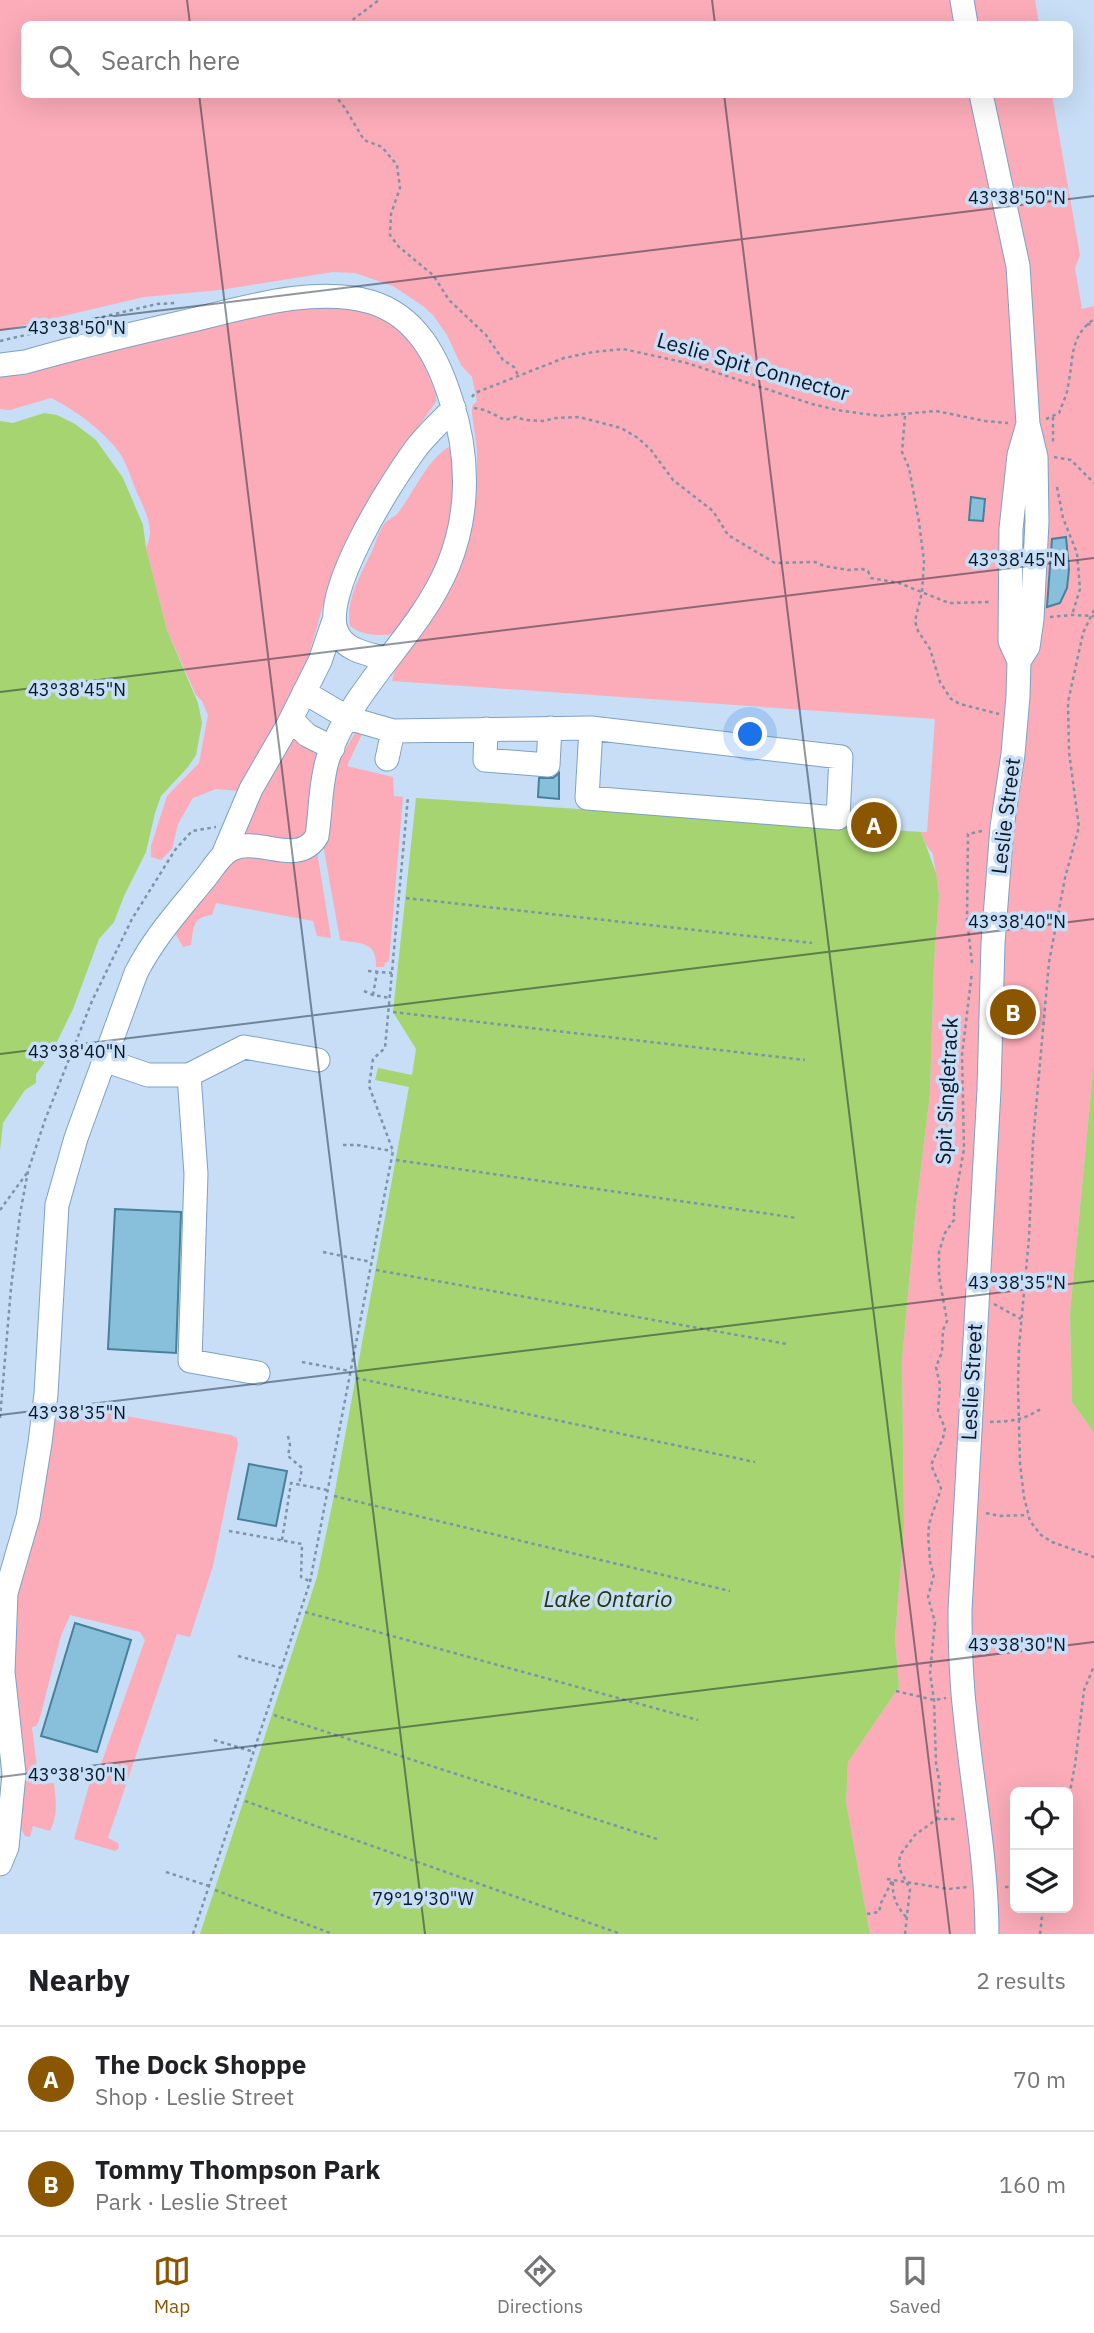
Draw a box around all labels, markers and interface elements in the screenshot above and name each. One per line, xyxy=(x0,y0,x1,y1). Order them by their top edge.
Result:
search box xyxy=(21,21,1073,98)
icon: search xyxy=(45,41,83,79)
text: Search here xyxy=(101,43,240,77)
text: 43°38'50"N xyxy=(968,186,1066,209)
text: 43°38'50"N xyxy=(28,316,126,339)
street label: Leslie Spit Connector xyxy=(654,325,853,407)
text: 43°38'45"N xyxy=(968,548,1066,571)
text: 43°38'45"N xyxy=(28,678,126,701)
your location xyxy=(733,717,767,751)
street label: Leslie Street xyxy=(984,756,1026,876)
pin: A xyxy=(851,799,897,851)
text: 43°38'40"N xyxy=(968,910,1066,933)
pin: B xyxy=(990,986,1036,1038)
street label: Spit Singletrack xyxy=(928,1017,964,1165)
text: 43°38'40"N xyxy=(28,1040,126,1063)
text: 43°38'35"N xyxy=(968,1271,1066,1294)
street label: Leslie Street xyxy=(954,1323,988,1441)
text: 43°38'35"N xyxy=(28,1401,126,1424)
water label: Lake Ontario xyxy=(543,1583,673,1613)
text: 43°38'30"N xyxy=(968,1633,1066,1656)
text: 43°38'30"N xyxy=(28,1763,126,1786)
map controls xyxy=(1010,1787,1073,1913)
button: locate xyxy=(1010,1787,1073,1850)
button: layers xyxy=(1010,1850,1073,1913)
text: 79°19'30"W xyxy=(372,1887,474,1910)
text: Nearby xyxy=(28,1960,130,1999)
text: 2 results xyxy=(976,1965,1066,1995)
text: The Dock Shoppe xyxy=(95,2047,306,2081)
text: A xyxy=(43,2064,59,2094)
text: 70 m xyxy=(1013,2064,1066,2094)
text: Shop · Leslie Street xyxy=(95,2081,294,2111)
text: Tommy Thompson Park xyxy=(95,2152,380,2186)
text: B xyxy=(43,2169,59,2199)
text: 160 m xyxy=(999,2169,1066,2199)
text: Park · Leslie Street xyxy=(95,2186,288,2216)
tab: Map xyxy=(153,2252,191,2318)
tab: Directions xyxy=(497,2252,583,2318)
tab: Saved xyxy=(889,2252,941,2318)

